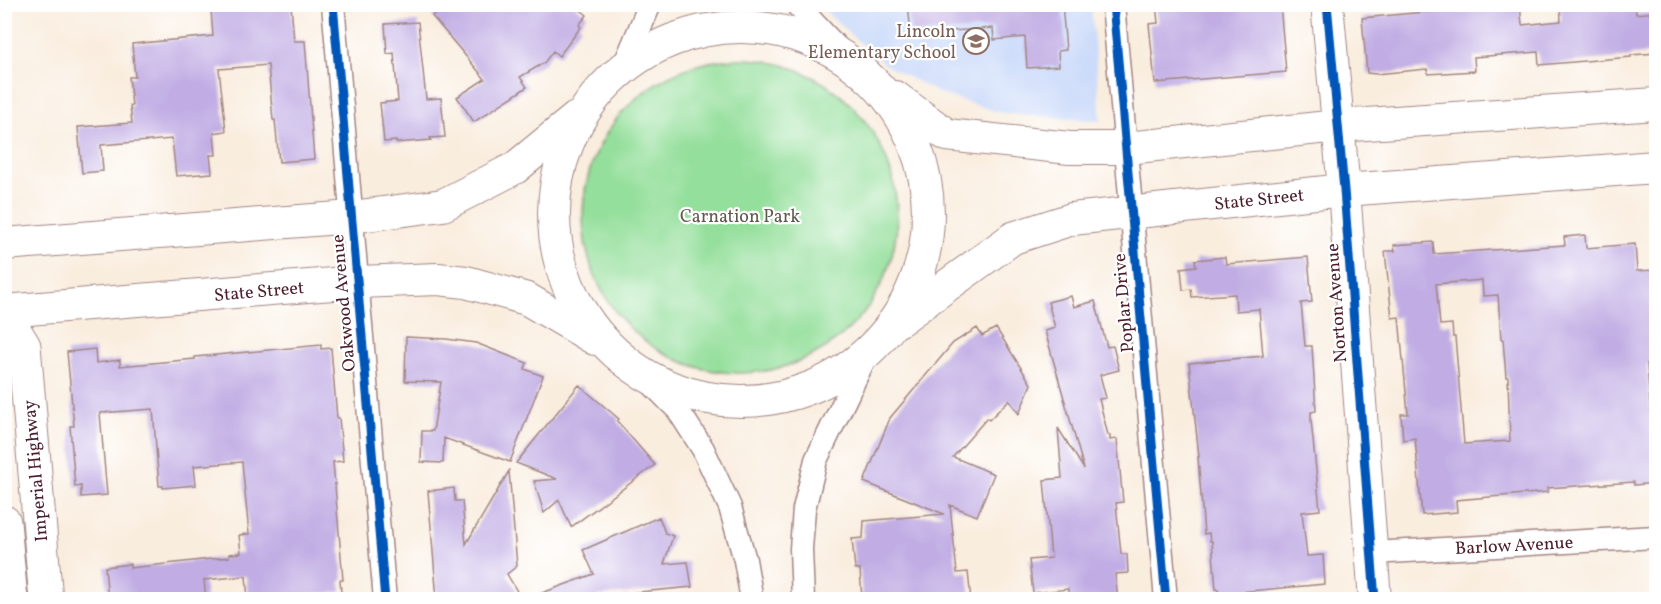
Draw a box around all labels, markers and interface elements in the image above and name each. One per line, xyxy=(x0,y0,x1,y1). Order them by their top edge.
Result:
place label: Lincoln Elementary School xyxy=(808,20,956,66)
school or university icon: Lincoln Elementary School xyxy=(961,26,991,56)
street label: State Street xyxy=(1213,183,1305,218)
park label: Carnation Park xyxy=(680,205,800,230)
street label: Oakwood Avenue xyxy=(326,233,363,372)
street label: Norton Avenue xyxy=(1321,242,1354,363)
street label: Poplar Drive xyxy=(1108,252,1141,353)
street label: State Street xyxy=(213,276,305,309)
street label: Imperial Highway xyxy=(18,399,55,543)
street label: Barlow Avenue xyxy=(1454,531,1574,562)

